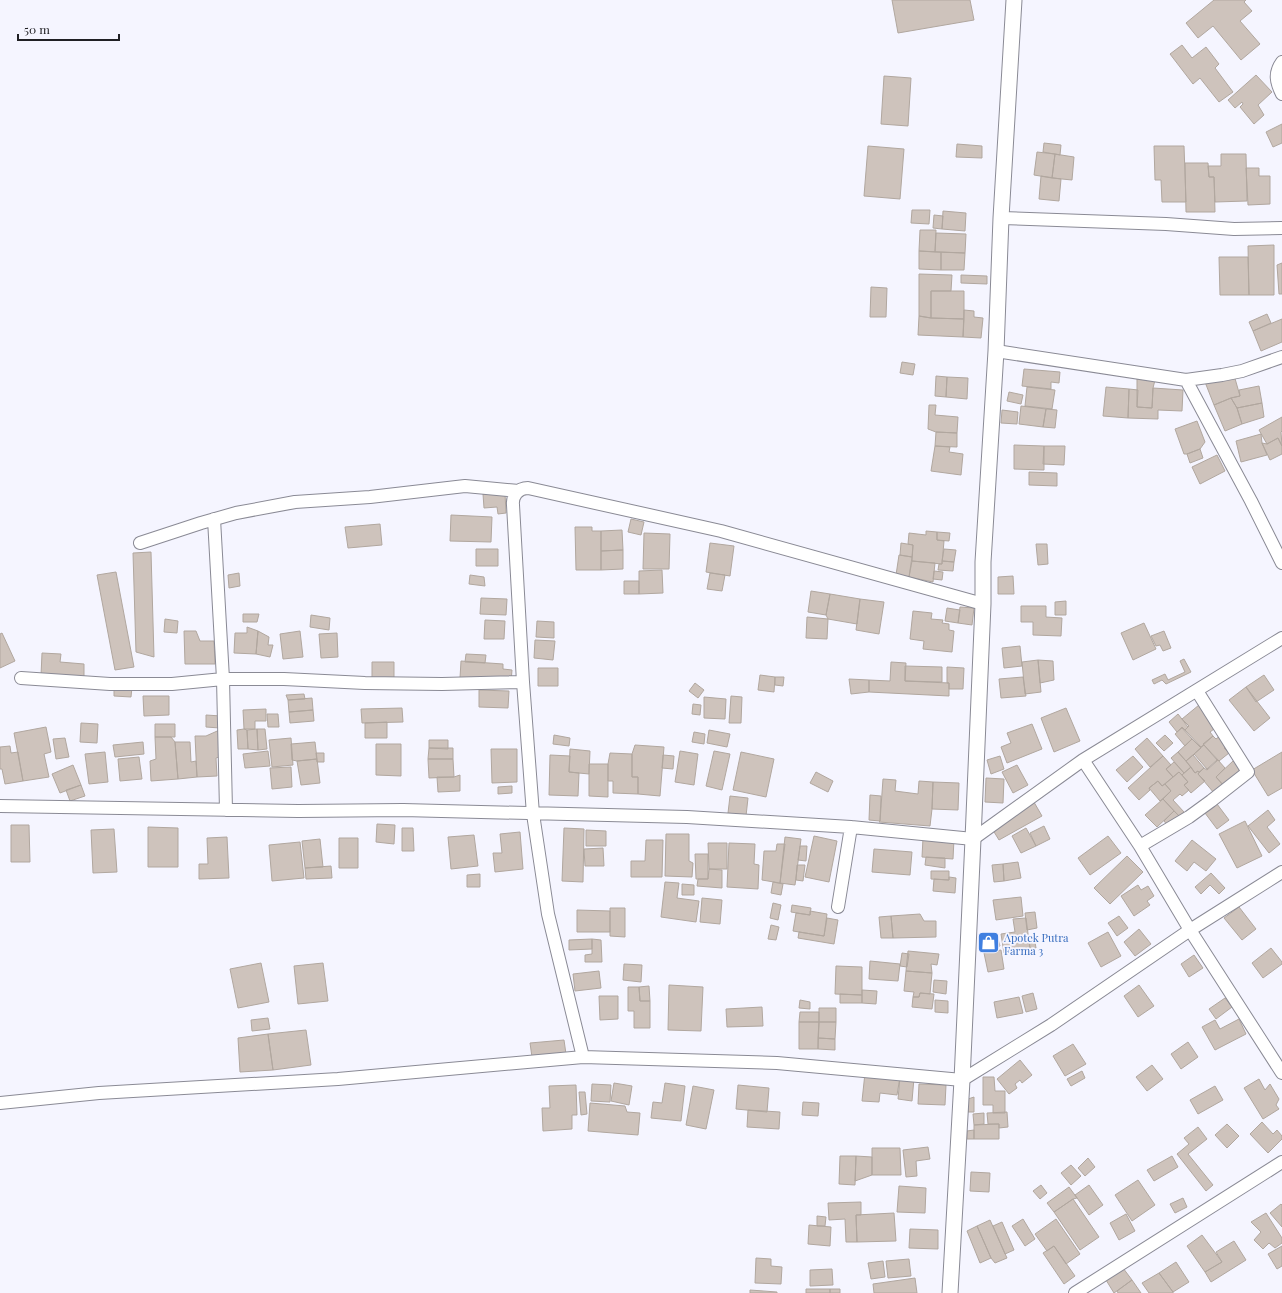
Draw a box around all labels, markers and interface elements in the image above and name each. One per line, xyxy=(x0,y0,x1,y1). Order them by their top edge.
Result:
scale bar xyxy=(18,16,119,42)
text: 50 m xyxy=(24,21,50,37)
shop icon: Apotek Putra Farma 3 xyxy=(976,930,1002,956)
place label: Apotek Putra Farma 3 xyxy=(1003,930,1069,958)

